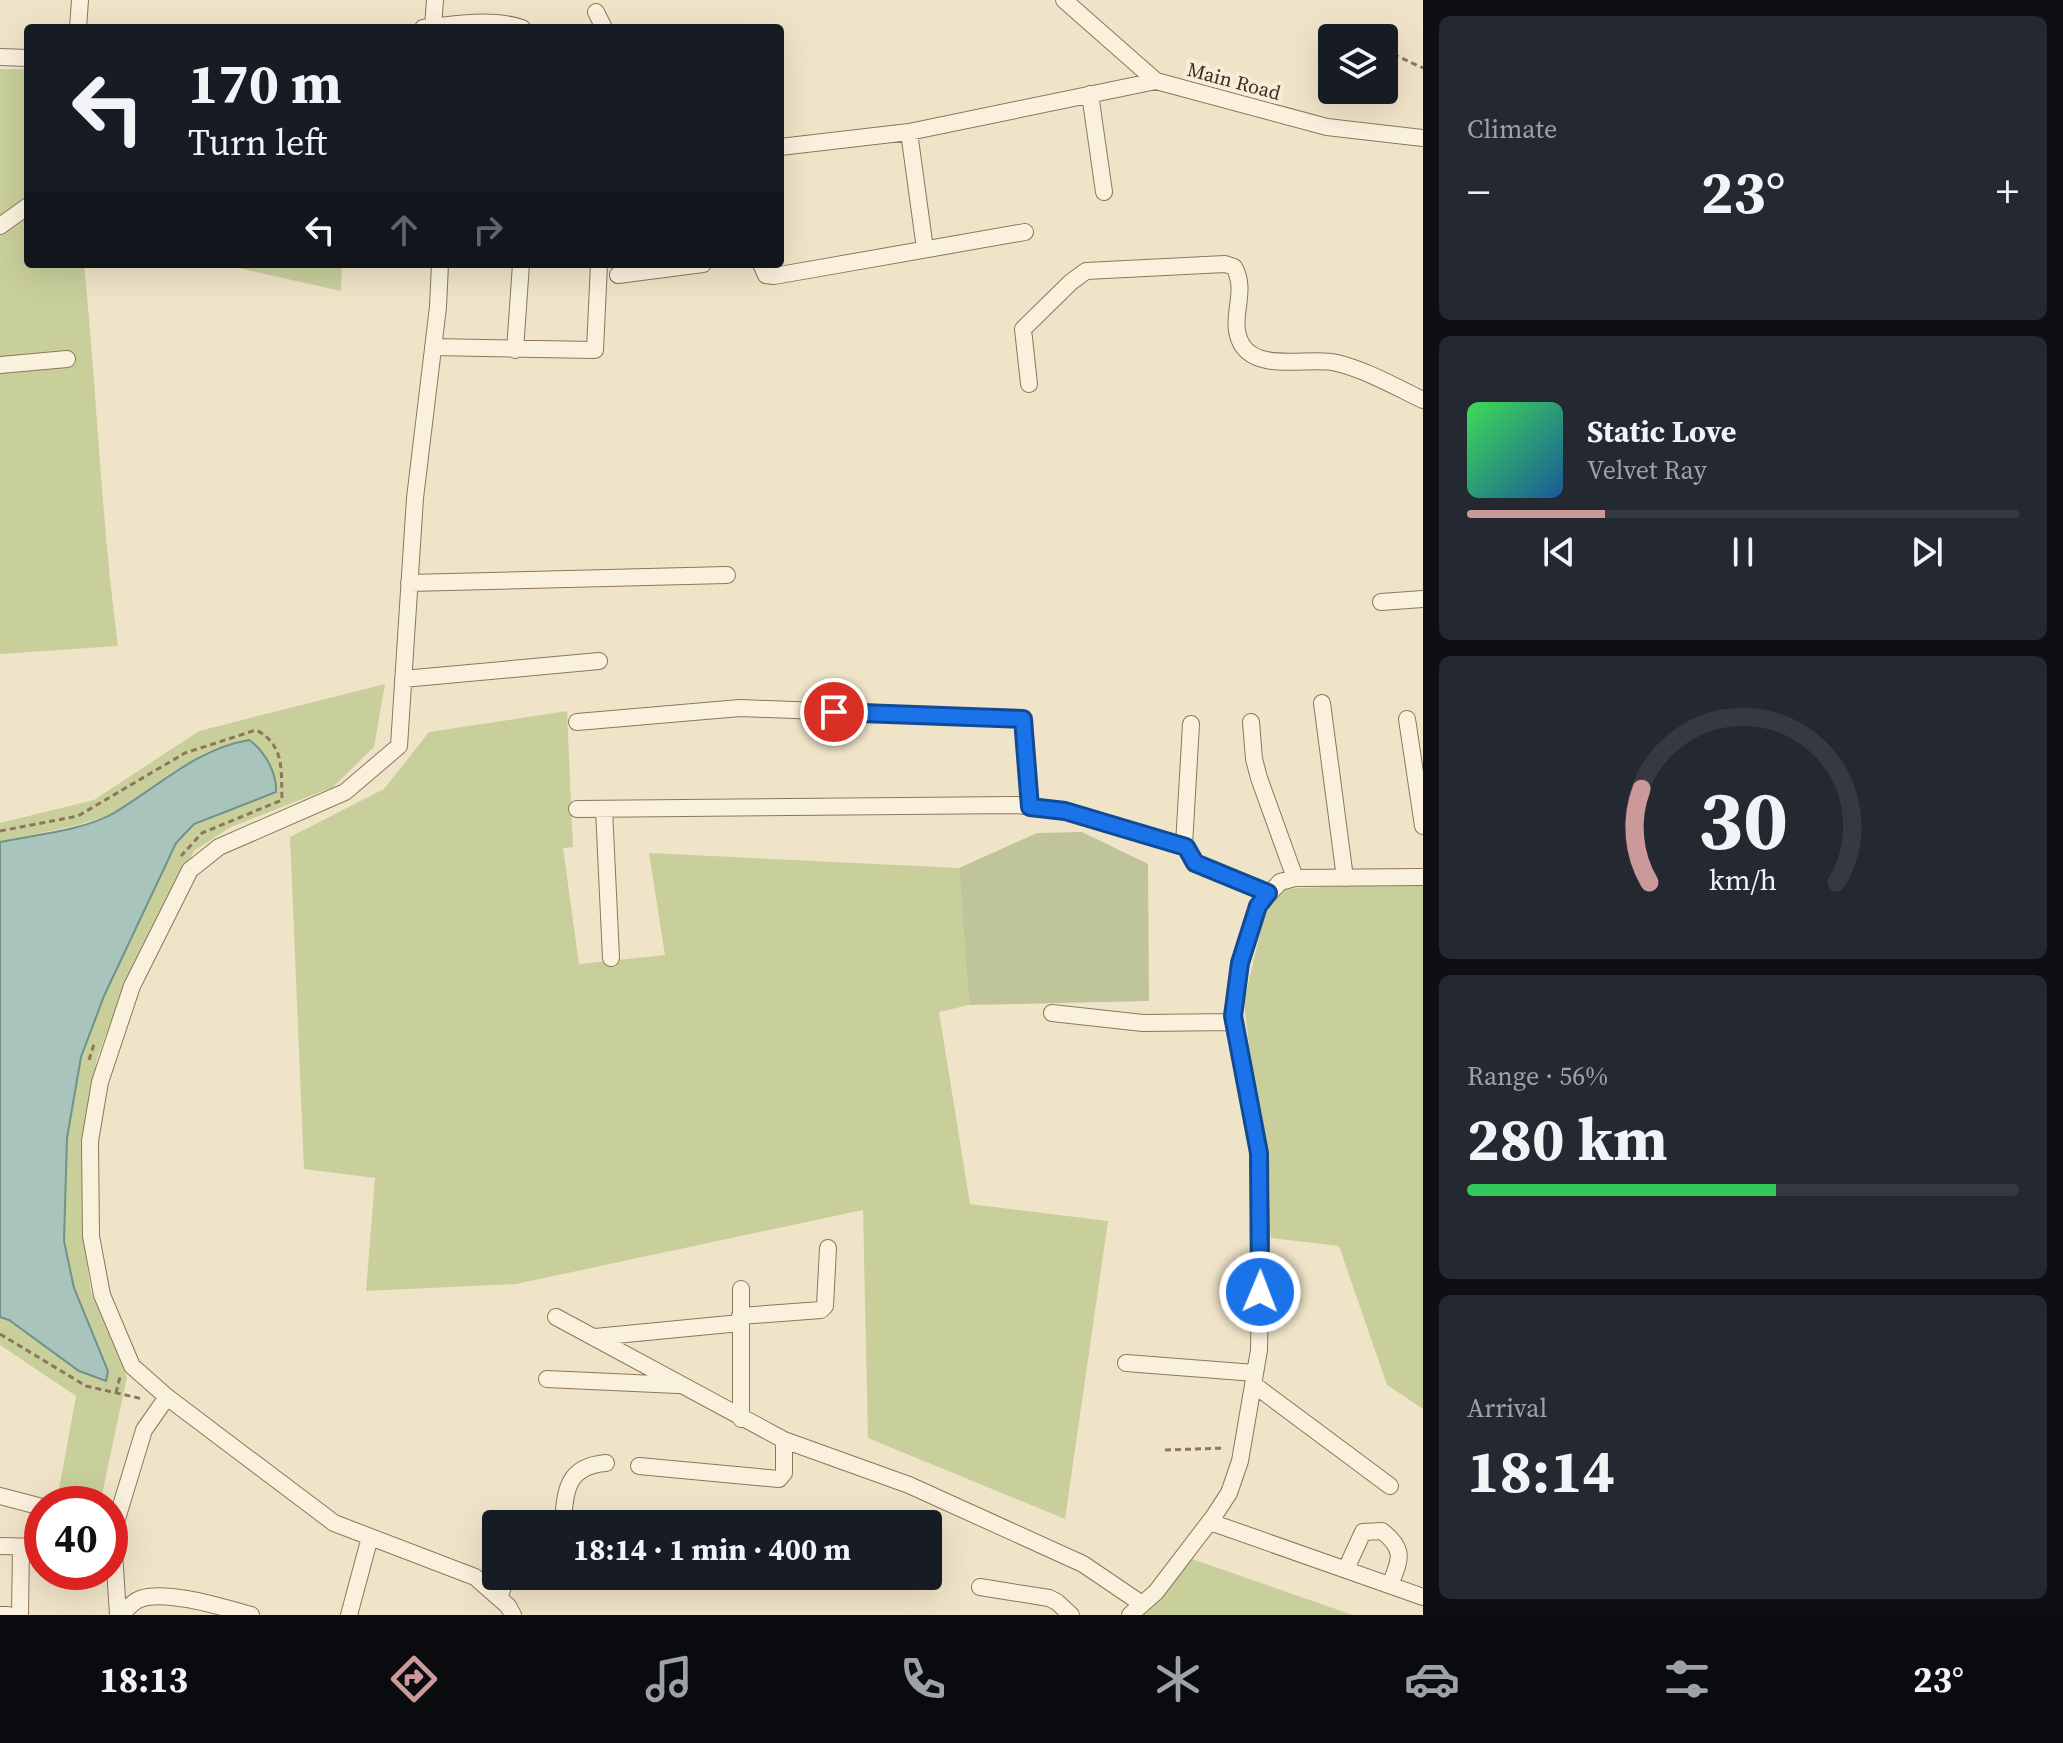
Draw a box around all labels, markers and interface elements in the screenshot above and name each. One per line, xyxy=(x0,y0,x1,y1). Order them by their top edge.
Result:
map controls xyxy=(1318,24,1398,104)
button: layers xyxy=(1318,24,1398,104)
text: 170 m xyxy=(188,45,342,122)
street label: Main Road xyxy=(1184,55,1285,107)
icon: left xyxy=(56,56,160,160)
text: Climate xyxy=(1467,111,1557,147)
text: Turn left xyxy=(188,118,327,167)
text: 23° xyxy=(1701,151,1785,233)
text: − xyxy=(1467,161,1490,222)
text: + xyxy=(1996,161,2019,222)
icon: left xyxy=(298,208,342,252)
icon: ahead xyxy=(382,208,426,252)
icon: right xyxy=(466,208,510,252)
text: Static Love xyxy=(1587,411,1736,452)
text: Velvet Ray xyxy=(1587,452,1707,488)
icon: previous xyxy=(1537,530,1581,574)
icon: pause xyxy=(1721,530,1765,574)
icon: next xyxy=(1905,530,1949,574)
pin xyxy=(800,678,868,746)
icon: arrive xyxy=(812,690,856,734)
text: 30 xyxy=(1698,763,1788,877)
text: km/h xyxy=(1709,861,1777,901)
text: Range · 56% xyxy=(1467,1058,1608,1094)
text: 280 km xyxy=(1467,1098,1668,1180)
position arrow xyxy=(1218,1250,1302,1334)
text: Arrival xyxy=(1467,1390,1547,1426)
text: 18:14 xyxy=(1467,1430,1615,1512)
speed limit sign: 40 xyxy=(24,1486,128,1590)
text: 18:14 · 1 min · 400 m xyxy=(573,1529,851,1570)
icon: directions xyxy=(386,1651,442,1707)
icon: music xyxy=(641,1651,697,1707)
icon: phone xyxy=(895,1651,951,1707)
icon: climate xyxy=(1150,1651,1206,1707)
icon: car xyxy=(1404,1651,1460,1707)
icon: filters xyxy=(1659,1651,1715,1707)
text: 18:13 xyxy=(99,1655,188,1704)
text: 23° xyxy=(1913,1655,1964,1704)

